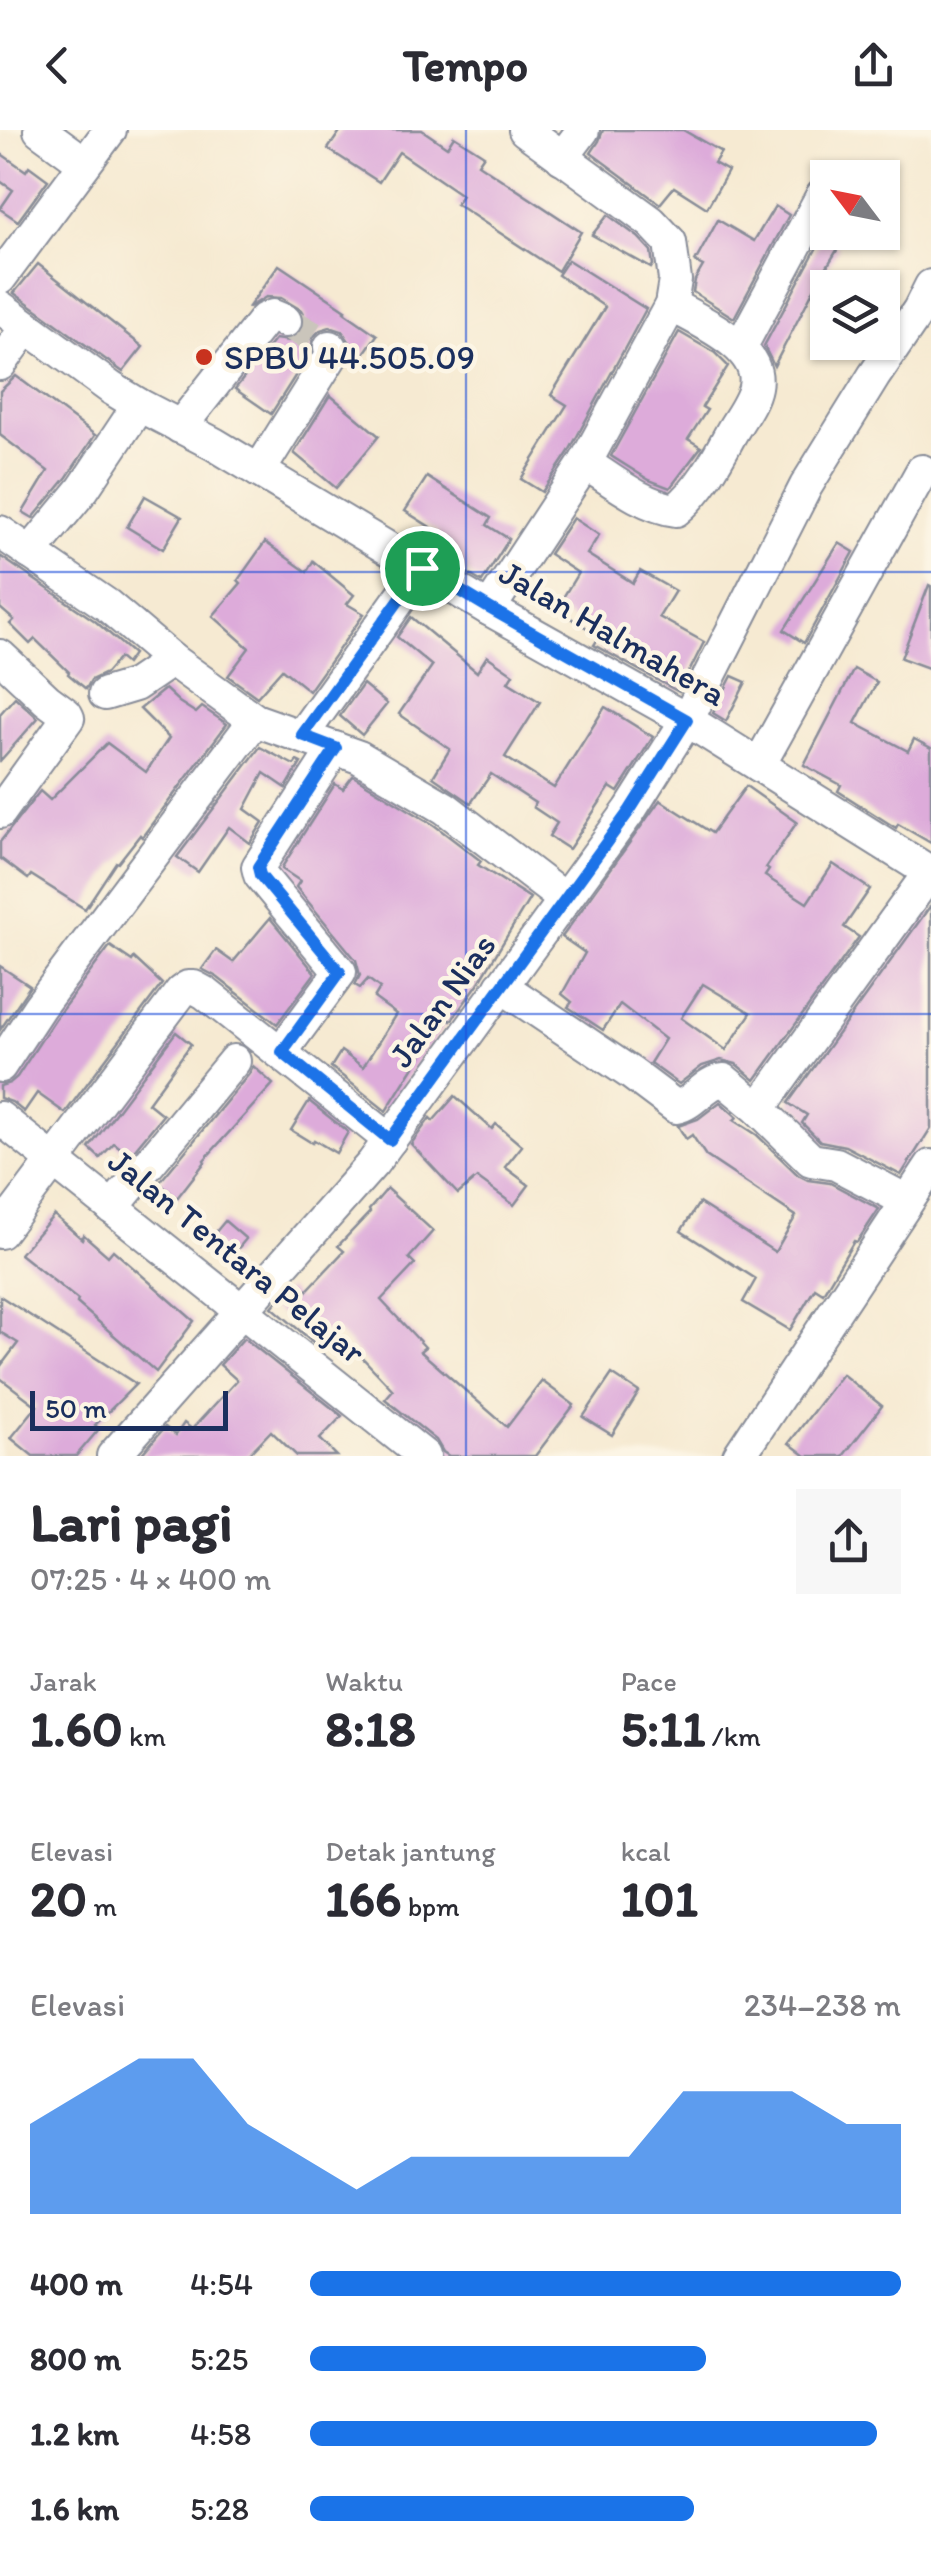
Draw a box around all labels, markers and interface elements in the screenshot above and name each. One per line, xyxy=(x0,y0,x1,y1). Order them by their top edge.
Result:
icon: back xyxy=(30,38,85,93)
text: Tempo xyxy=(403,38,528,92)
icon: share xyxy=(846,38,901,93)
north arrow xyxy=(810,160,900,250)
map controls xyxy=(810,160,900,360)
button: layers xyxy=(810,270,900,360)
place label: SPBU 44.505.09 xyxy=(224,336,475,378)
marker: SPBU 44.505.09 xyxy=(193,346,215,368)
pin xyxy=(380,526,465,611)
icon: arrive xyxy=(395,541,450,596)
street label: Jalan Halmahera xyxy=(492,551,734,715)
street label: Jalan Nias xyxy=(380,925,504,1075)
street label: Jalan Tentara Pelajar xyxy=(100,1140,374,1372)
scale bar xyxy=(30,1386,228,1431)
text: 50 m xyxy=(45,1391,107,1425)
text: Lari pagi xyxy=(30,1489,233,1555)
button: share xyxy=(796,1489,901,1594)
text: 07:25 · 4 × 400 m xyxy=(30,1560,271,1598)
text: Jarak xyxy=(30,1664,97,1698)
text: Waktu xyxy=(325,1664,403,1698)
text: Pace xyxy=(621,1664,677,1698)
text: 1.60 xyxy=(30,1698,123,1759)
text: 8:18 xyxy=(325,1698,416,1759)
text: 5:11 xyxy=(621,1698,706,1759)
text: km xyxy=(123,1719,166,1753)
text: /km xyxy=(706,1719,761,1753)
text: Elevasi xyxy=(30,1834,113,1868)
text: Detak jantung xyxy=(325,1834,496,1868)
text: kcal xyxy=(621,1834,670,1868)
text: 20 xyxy=(30,1868,87,1929)
text: 166 xyxy=(325,1868,401,1929)
text: 101 xyxy=(621,1868,698,1929)
text: m xyxy=(87,1889,117,1923)
text: bpm xyxy=(401,1889,460,1923)
text: Elevasi xyxy=(30,1986,125,2024)
text: 234–238 m xyxy=(744,1986,901,2024)
text: 400 m xyxy=(30,2265,123,2303)
text: 4:54 xyxy=(190,2265,253,2303)
text: 800 m xyxy=(30,2340,121,2378)
text: 5:25 xyxy=(190,2340,248,2378)
text: 1.2 km xyxy=(30,2415,119,2453)
text: 4:58 xyxy=(190,2415,251,2453)
text: 1.6 km xyxy=(30,2490,119,2528)
text: 5:28 xyxy=(190,2490,249,2528)

